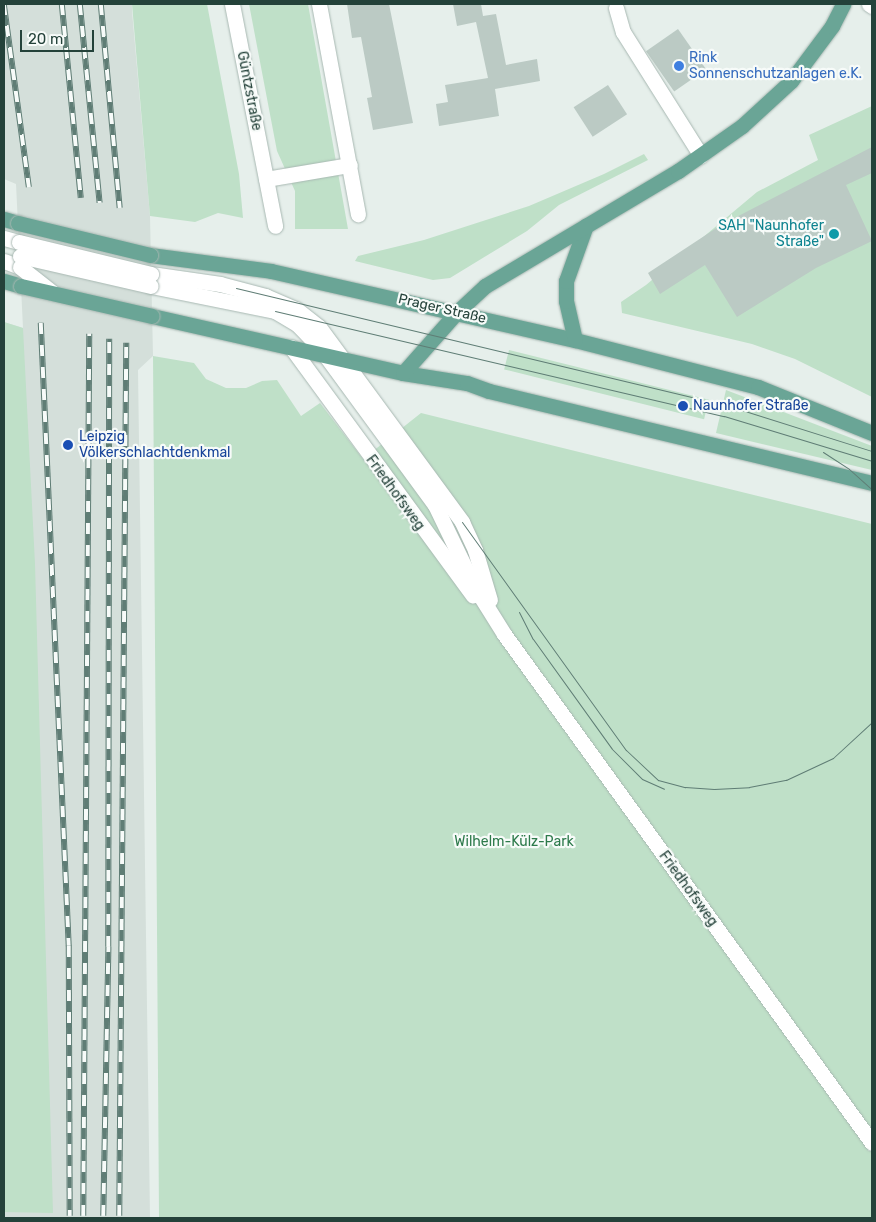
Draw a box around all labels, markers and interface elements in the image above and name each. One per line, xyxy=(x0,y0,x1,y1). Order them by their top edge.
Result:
scale bar xyxy=(22,20,96,52)
text: 20 m xyxy=(28,30,63,48)
street label: Güntzstraße xyxy=(233,50,265,132)
place label: Rink Sonnenschutzanlagen e.K. xyxy=(689,50,862,82)
marker: Rink Sonnenschutzanlagen e.K. xyxy=(673,60,685,72)
place label: SAH "Naunhofer Straße" xyxy=(718,218,824,250)
marker: SAH "Naunhofer Straße" xyxy=(828,228,840,240)
street label: Prager Straße xyxy=(396,291,488,327)
place label: Naunhofer Straße xyxy=(693,398,809,414)
marker: Naunhofer Straße xyxy=(677,400,689,412)
place label: Leipzig Völkerschlachtdenkmal xyxy=(79,429,231,462)
marker: Leipzig Völkerschlachtdenkmal xyxy=(61,438,75,452)
street label: Friedhofsweg xyxy=(362,452,428,534)
park label: Wilhelm-Külz-Park xyxy=(454,834,574,850)
street label: Friedhofsweg xyxy=(655,848,721,930)

